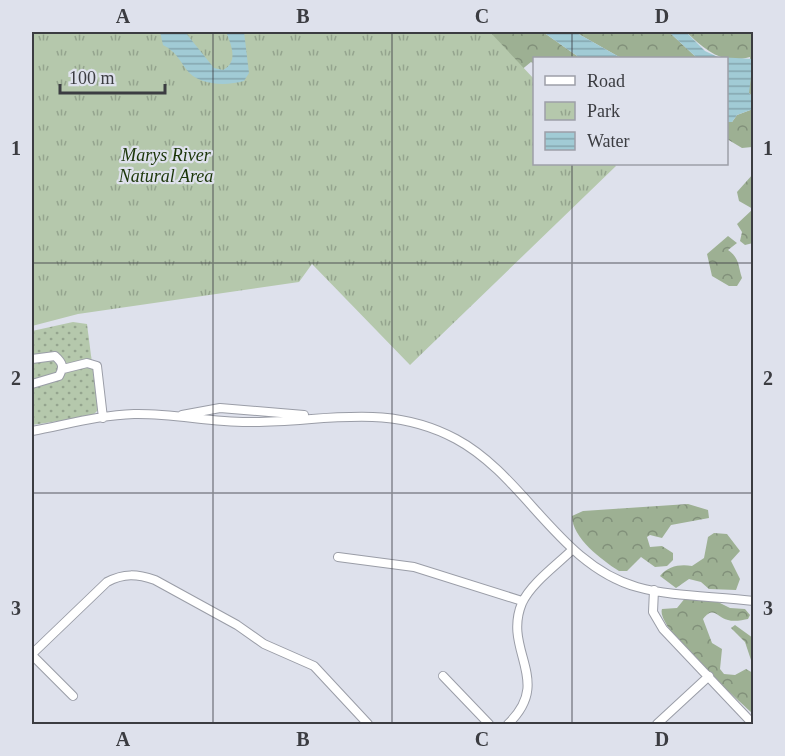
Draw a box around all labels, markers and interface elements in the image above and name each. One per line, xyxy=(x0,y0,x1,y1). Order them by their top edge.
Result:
text: A xyxy=(116,5,131,27)
text: B xyxy=(296,5,310,27)
text: C xyxy=(475,5,489,27)
text: D xyxy=(655,5,669,27)
scale bar xyxy=(60,57,165,95)
legend xyxy=(533,57,728,165)
text: 100 m xyxy=(69,68,115,88)
text: Road xyxy=(587,71,625,91)
text: Park xyxy=(587,101,620,121)
text: Water xyxy=(587,131,630,151)
text: 1 xyxy=(11,137,21,159)
text: 1 xyxy=(763,137,773,159)
park label: Marys River Natural Area xyxy=(118,145,213,186)
text: 2 xyxy=(11,367,21,389)
text: 2 xyxy=(763,367,773,389)
text: 3 xyxy=(11,597,21,619)
text: 3 xyxy=(763,597,773,619)
text: A xyxy=(116,728,131,750)
text: B xyxy=(296,728,310,750)
text: C xyxy=(475,728,489,750)
text: D xyxy=(655,728,669,750)

